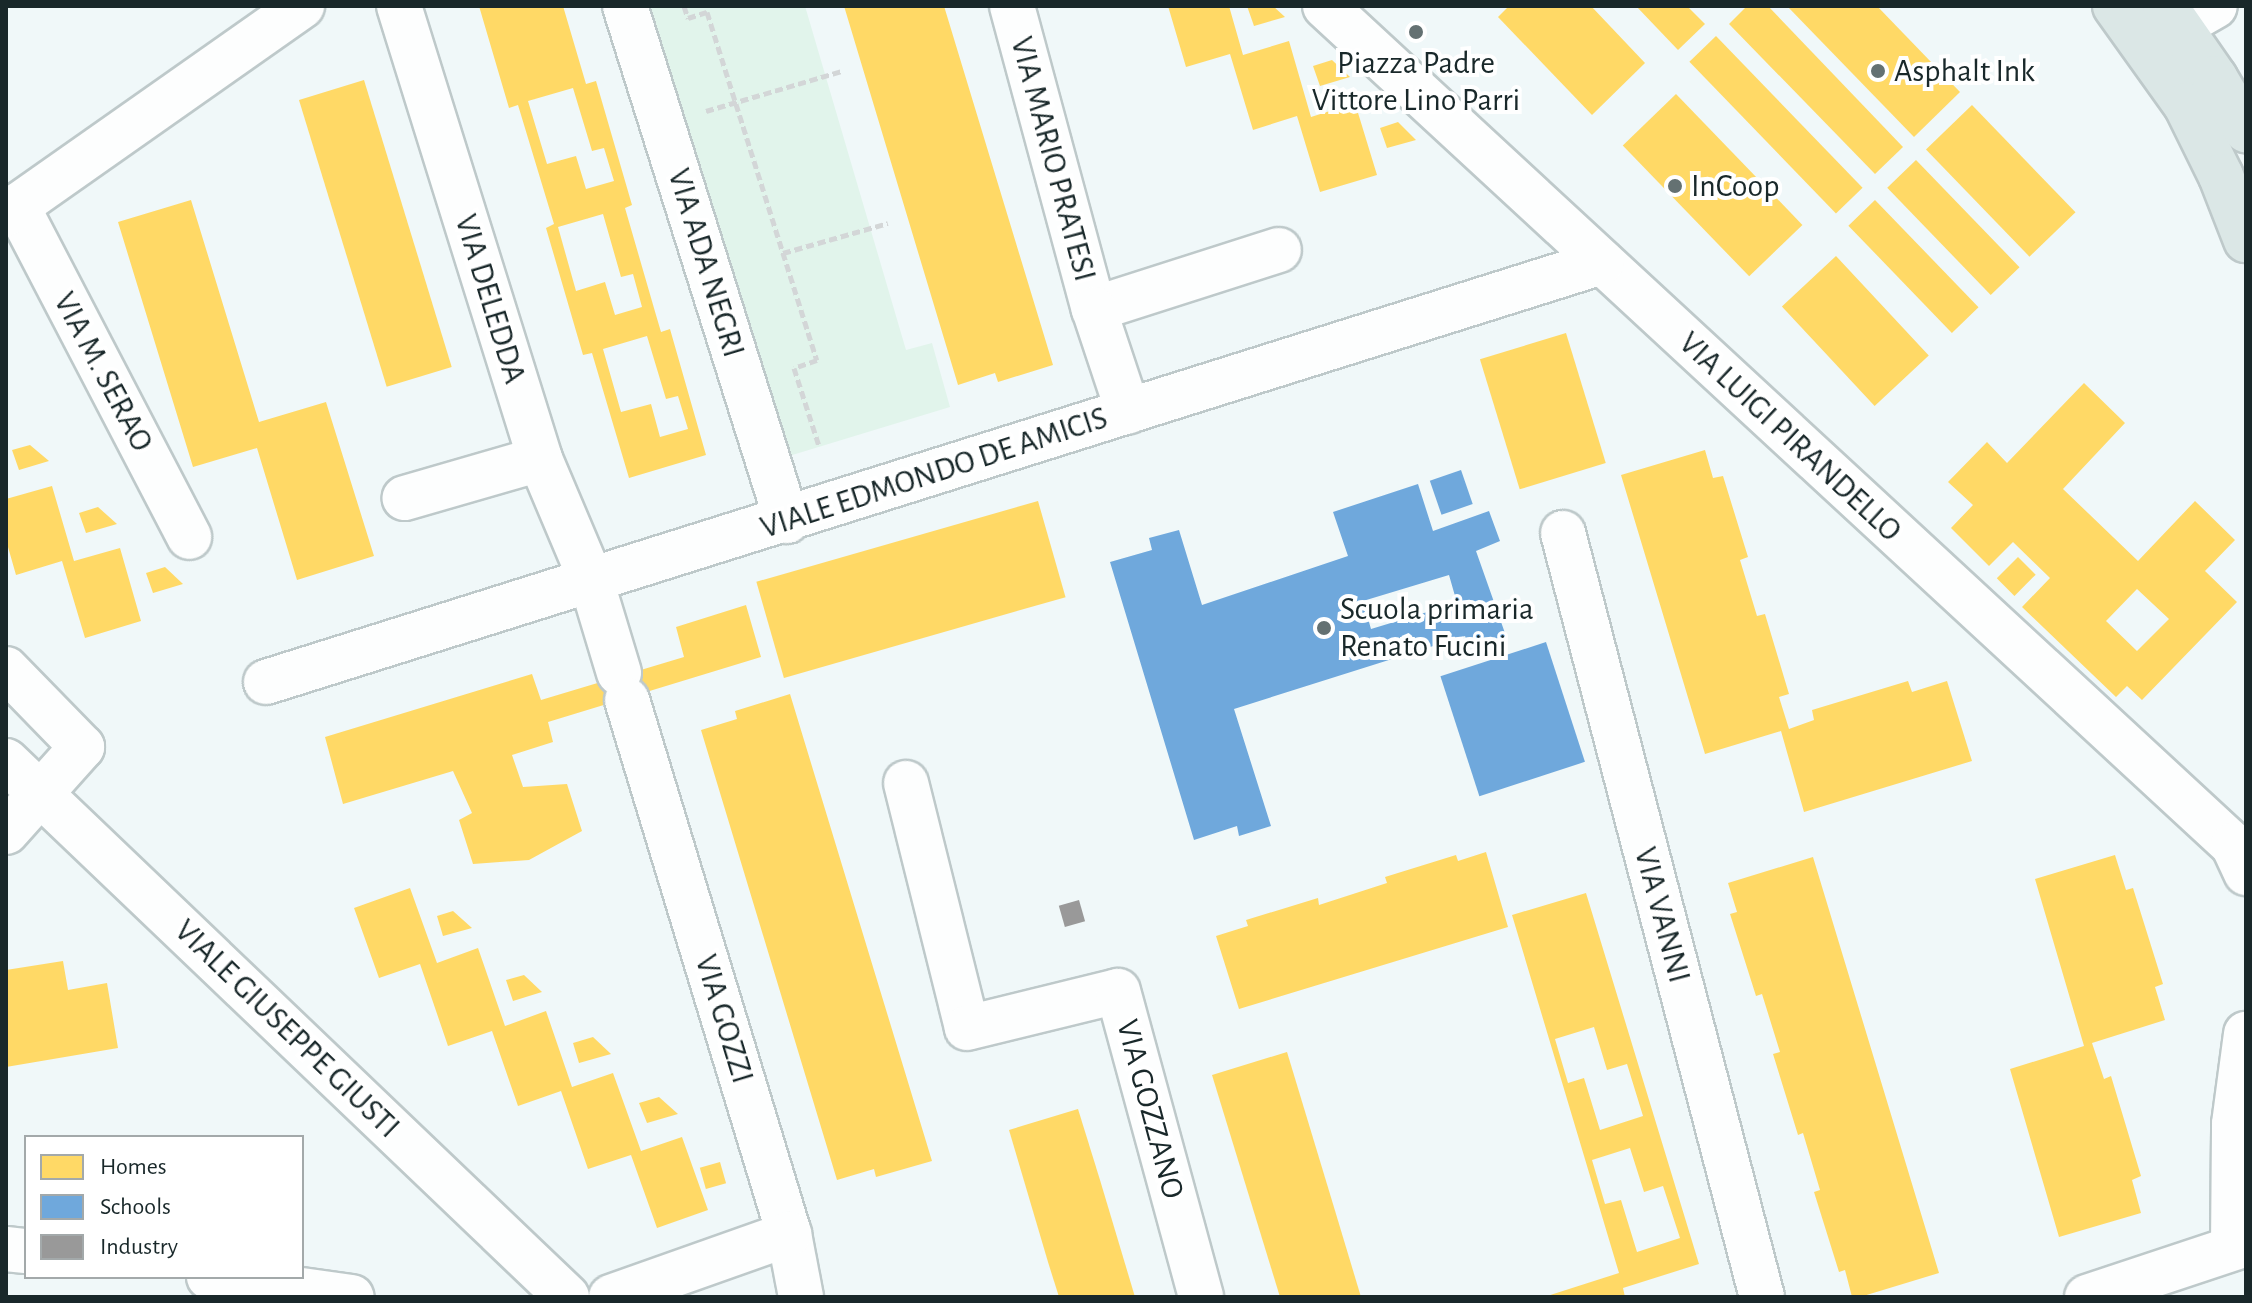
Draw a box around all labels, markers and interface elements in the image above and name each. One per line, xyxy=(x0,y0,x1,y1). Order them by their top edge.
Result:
marker: Piazza Padre Vittore Lino Parri xyxy=(1407,23,1425,41)
street label: VIA MARIO PRATESI xyxy=(1002,33,1104,285)
place label: Piazza Padre Vittore Lino Parri xyxy=(1312,45,1520,120)
place label: Asphalt Ink xyxy=(1894,52,2035,90)
marker: Asphalt Ink xyxy=(1869,62,1887,80)
street label: VIA ADA NEGRI xyxy=(659,164,753,362)
place label: InCoop xyxy=(1691,167,1779,205)
marker: InCoop xyxy=(1666,177,1684,195)
street label: VIA DELEDDA xyxy=(446,210,534,388)
street label: VIA M. SERAO xyxy=(45,286,161,458)
street label: VIA LUIGI PIRANDELLO xyxy=(1671,324,1909,550)
street label: VIALE EDMONDO DE AMICIS xyxy=(756,399,1112,547)
place label: Scuola primaria Renato Fucini xyxy=(1340,591,1534,666)
marker: Scuola primaria Renato Fucini xyxy=(1315,619,1333,637)
street label: VIA VANNI xyxy=(1626,843,1698,987)
street label: VIALE GIUSEPPE GIUSTI xyxy=(166,912,408,1146)
street label: VIA GOZZI xyxy=(686,950,762,1088)
street label: VIA GOZZANO xyxy=(1108,1015,1192,1203)
legend xyxy=(24,1135,304,1279)
text: Homes xyxy=(100,1155,167,1179)
text: Schools xyxy=(100,1195,171,1219)
text: Industry xyxy=(100,1235,178,1259)

